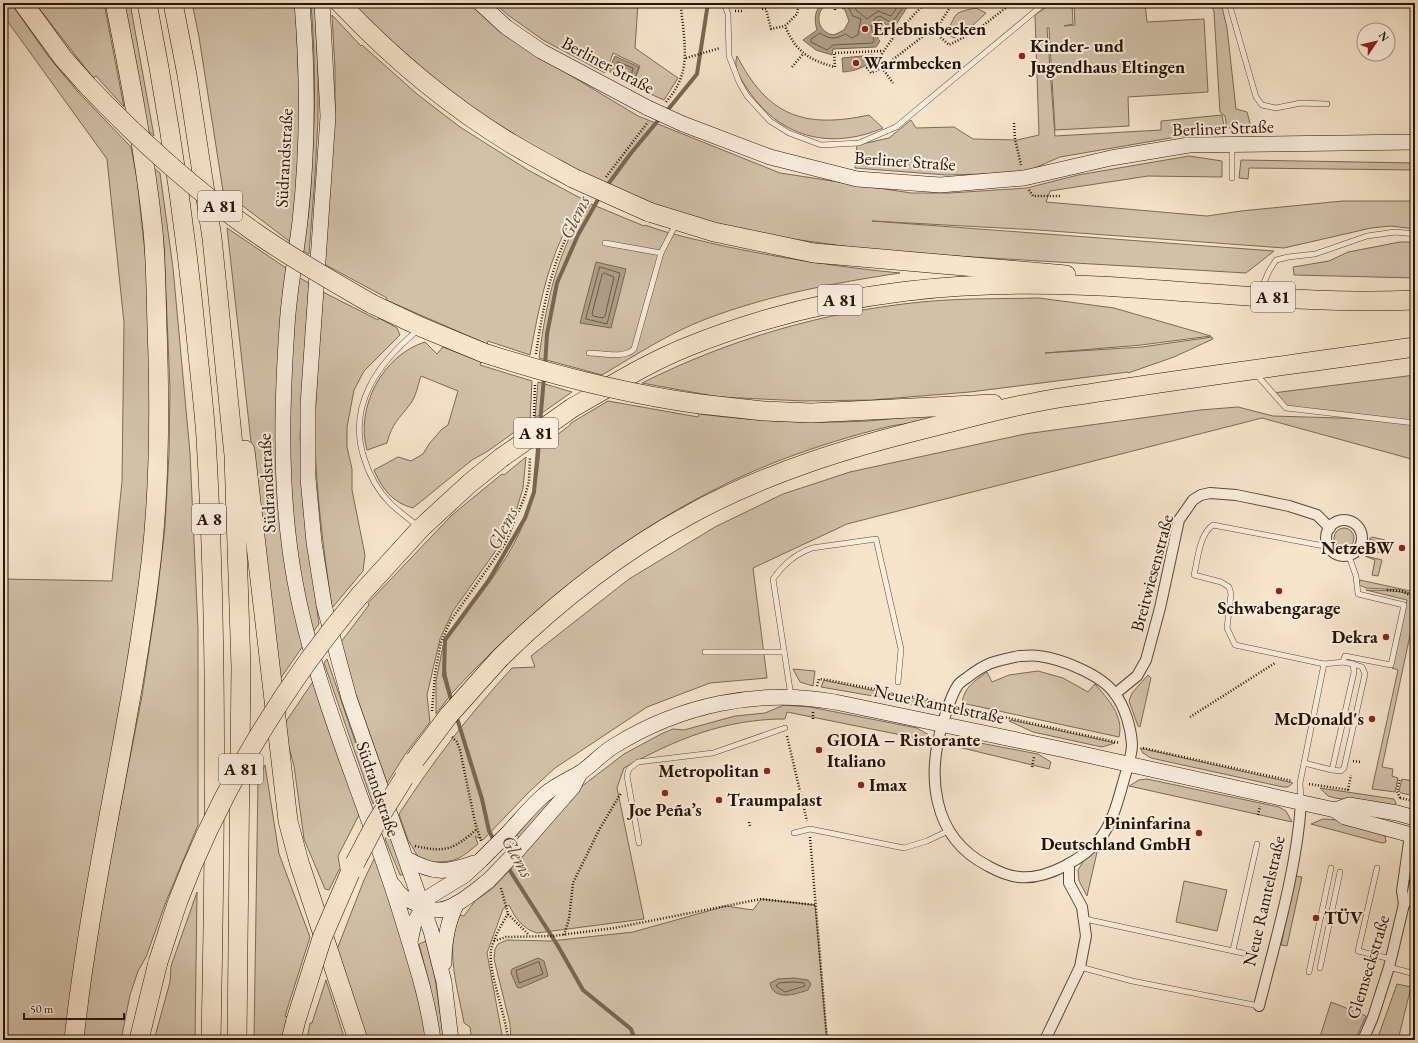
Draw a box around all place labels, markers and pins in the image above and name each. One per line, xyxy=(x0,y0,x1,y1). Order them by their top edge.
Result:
place label: Erlebnisbecken xyxy=(873,17,986,40)
marker: Erlebnisbecken xyxy=(860,24,870,34)
place label: Kinder- und Jugendhaus Eltingen xyxy=(1028,34,1185,78)
place label: Warmbecken xyxy=(864,51,962,74)
marker: Kinder- und Jugendhaus Eltingen xyxy=(1017,51,1027,61)
marker: Warmbecken xyxy=(851,58,861,68)
place label: NetzeBW xyxy=(1321,536,1395,559)
marker: NetzeBW xyxy=(1397,543,1407,553)
marker: Schwabengarage xyxy=(1274,586,1284,596)
place label: Schwabengarage xyxy=(1217,596,1341,619)
place label: Dekra xyxy=(1332,625,1378,648)
marker: Dekra xyxy=(1381,632,1391,642)
place label: McDonald's xyxy=(1274,707,1364,730)
marker: McDonald's xyxy=(1367,714,1377,724)
place label: GIOIA – Ristorante Italiano xyxy=(827,728,981,772)
marker: GIOIA – Ristorante Italiano xyxy=(814,745,824,755)
place label: Metropolitan xyxy=(658,759,759,782)
marker: Metropolitan xyxy=(762,766,772,776)
place label: Imax xyxy=(869,773,907,796)
marker: Imax xyxy=(856,780,866,790)
marker: Joe Peña’s xyxy=(660,788,670,798)
place label: Traumpalast xyxy=(727,788,822,811)
marker: Traumpalast xyxy=(714,795,724,805)
place label: Joe Peña’s xyxy=(626,798,702,821)
place label: Pininfarina Deutschland GmbH xyxy=(1041,811,1192,855)
marker: Pininfarina Deutschland GmbH xyxy=(1194,828,1204,838)
place label: TÜV xyxy=(1324,906,1363,929)
marker: TÜV xyxy=(1311,913,1321,923)

